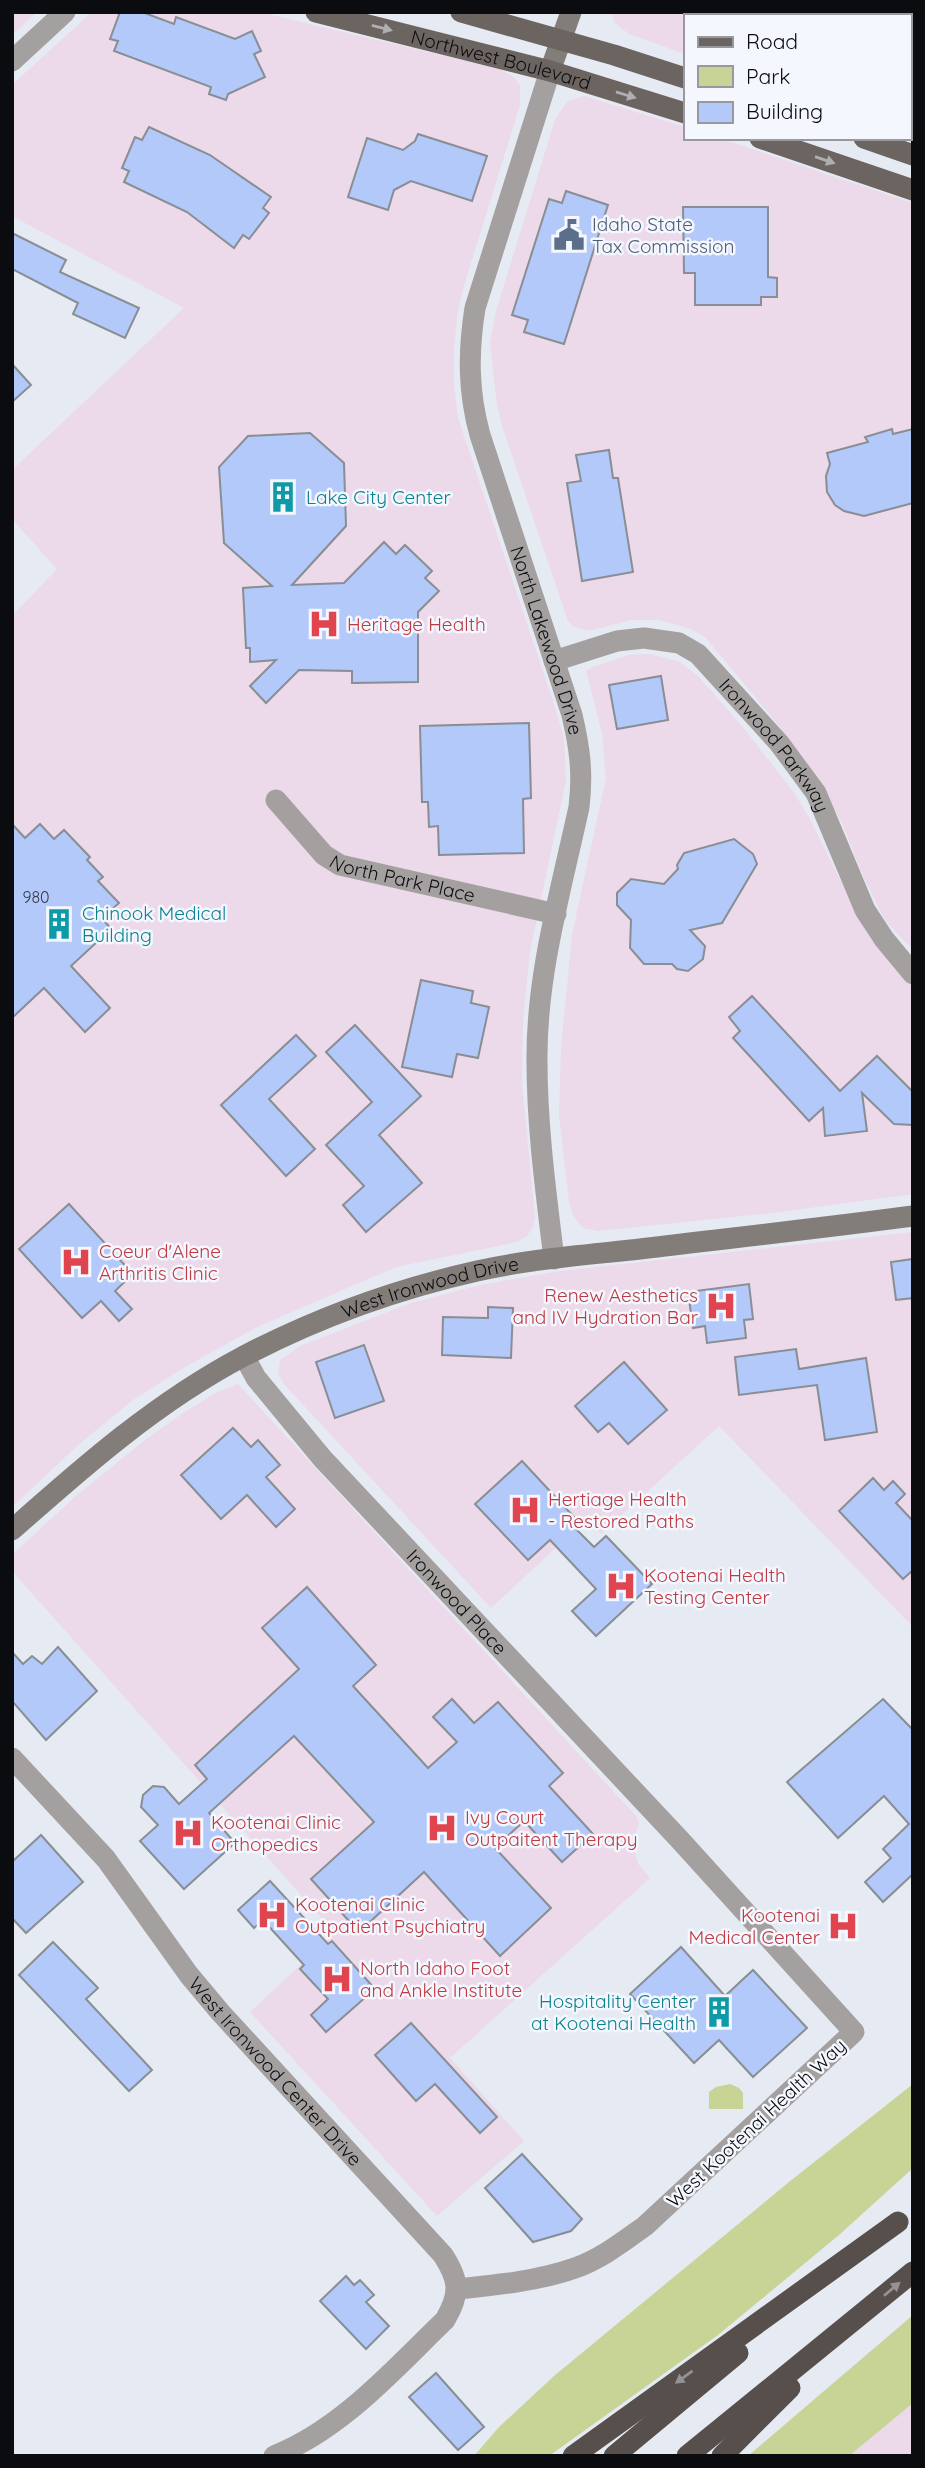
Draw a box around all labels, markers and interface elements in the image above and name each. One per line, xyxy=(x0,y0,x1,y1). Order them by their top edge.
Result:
legend xyxy=(684,14,911,140)
one-way arrow xyxy=(372,23,394,34)
street label: Northwest Boulevard xyxy=(409,24,594,95)
text: Road xyxy=(746,28,798,54)
text: Park xyxy=(746,63,790,89)
one-way arrow xyxy=(615,90,636,100)
text: Building xyxy=(746,98,823,124)
one-way arrow xyxy=(815,155,836,166)
place label: Idaho State Tax Commission xyxy=(592,212,734,258)
public building icon: Idaho State Tax Commission xyxy=(552,218,586,252)
building icon: Lake City Center xyxy=(266,480,300,514)
place label: Lake City Center xyxy=(306,485,451,509)
street label: North Lakewood Drive xyxy=(505,543,588,737)
hospital icon: Heritage Health xyxy=(307,607,341,641)
place label: Heritage Health xyxy=(347,612,486,636)
street label: Ironwood Parkway xyxy=(714,673,835,816)
street label: North Park Place xyxy=(325,850,478,907)
house number: 980 xyxy=(22,887,50,907)
place label: Chinook Medical Building xyxy=(82,901,226,947)
building icon: Chinook Medical Building xyxy=(42,907,76,941)
place label: Coeur d'Alene Arthritis Clinic xyxy=(99,1239,221,1285)
hospital icon: Coeur d'Alene Arthritis Clinic xyxy=(59,1245,93,1279)
street label: West Ironwood Drive xyxy=(338,1251,520,1323)
place label: Renew Aesthetics and IV Hydration Bar xyxy=(512,1283,699,1329)
hospital icon: Renew Aesthetics and IV Hydration Bar xyxy=(704,1289,738,1323)
place label: Hertiage Health - Restored Paths xyxy=(548,1487,694,1533)
hospital icon: Hertiage Health - Restored Paths xyxy=(508,1493,542,1527)
street label: Ironwood Place xyxy=(402,1544,512,1660)
place label: Kootenai Health Testing Center xyxy=(644,1563,786,1609)
hospital icon: Kootenai Health Testing Center xyxy=(604,1569,638,1603)
place label: Ivy Court Outpaitent Therapy xyxy=(465,1805,638,1851)
place label: Kootenai Clinic Orthopedics xyxy=(211,1810,341,1856)
hospital icon: Ivy Court Outpaitent Therapy xyxy=(425,1811,459,1845)
hospital icon: Kootenai Clinic Orthopedics xyxy=(171,1816,205,1850)
place label: Kootenai Clinic Outpatient Psychiatry xyxy=(295,1892,485,1938)
hospital icon: Kootenai Clinic Outpatient Psychiatry xyxy=(255,1898,289,1932)
place label: Kootenai Medical Center xyxy=(689,1903,821,1949)
hospital icon: Kootenai Medical Center xyxy=(826,1909,860,1943)
place label: North Idaho Foot and Ankle Institute xyxy=(360,1956,522,2002)
hospital icon: North Idaho Foot and Ankle Institute xyxy=(320,1962,354,1996)
street label: West Ironwood Center Drive xyxy=(184,1972,367,2171)
place label: Hospitality Center at Kootenai Health xyxy=(531,1989,697,2035)
building icon: Hospitality Center at Kootenai Health xyxy=(702,1995,736,2029)
street label: West Kootenai Health Way xyxy=(661,2033,851,2213)
one-way arrow xyxy=(884,2282,901,2297)
one-way arrow xyxy=(675,2370,693,2384)

